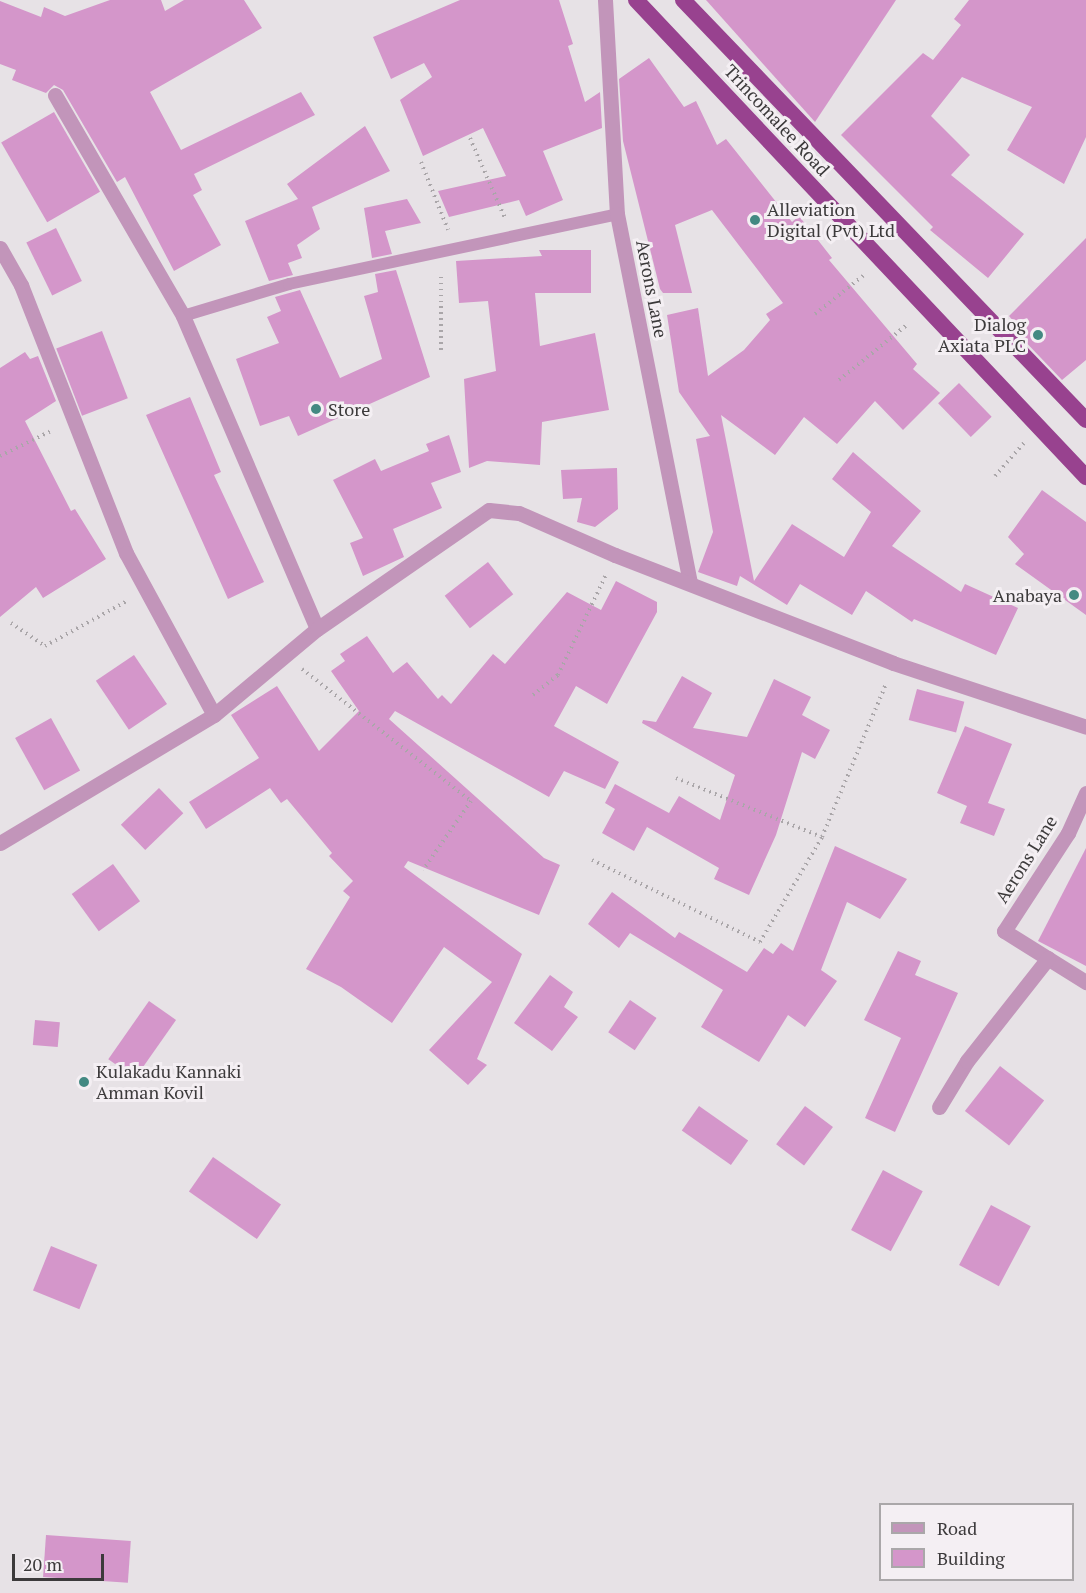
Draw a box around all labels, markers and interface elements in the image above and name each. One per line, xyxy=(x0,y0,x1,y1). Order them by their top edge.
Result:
street label: Trincomalee Road xyxy=(720,60,834,180)
place label: Alleviation Digital (Pvt) Ltd xyxy=(767,199,895,242)
marker: Alleviation Digital (Pvt) Ltd xyxy=(748,213,762,227)
street label: Aerons Lane xyxy=(632,238,672,340)
place label: Dialog Axiata PLC xyxy=(938,314,1026,356)
marker: Dialog Axiata PLC xyxy=(1031,328,1045,342)
place label: Store xyxy=(328,398,370,420)
marker: Store xyxy=(309,402,323,416)
place label: Anabaya xyxy=(993,584,1062,606)
marker: Anabaya xyxy=(1067,588,1081,602)
street label: Aerons Lane xyxy=(991,811,1061,907)
place label: Kulakadu Kannaki Amman Kovil xyxy=(96,1061,241,1104)
marker: Kulakadu Kannaki Amman Kovil xyxy=(77,1075,91,1089)
legend xyxy=(879,1503,1074,1581)
text: Road xyxy=(937,1516,977,1540)
scale bar xyxy=(15,1542,106,1580)
text: Building xyxy=(937,1546,1005,1570)
text: 20 m xyxy=(23,1552,62,1576)

